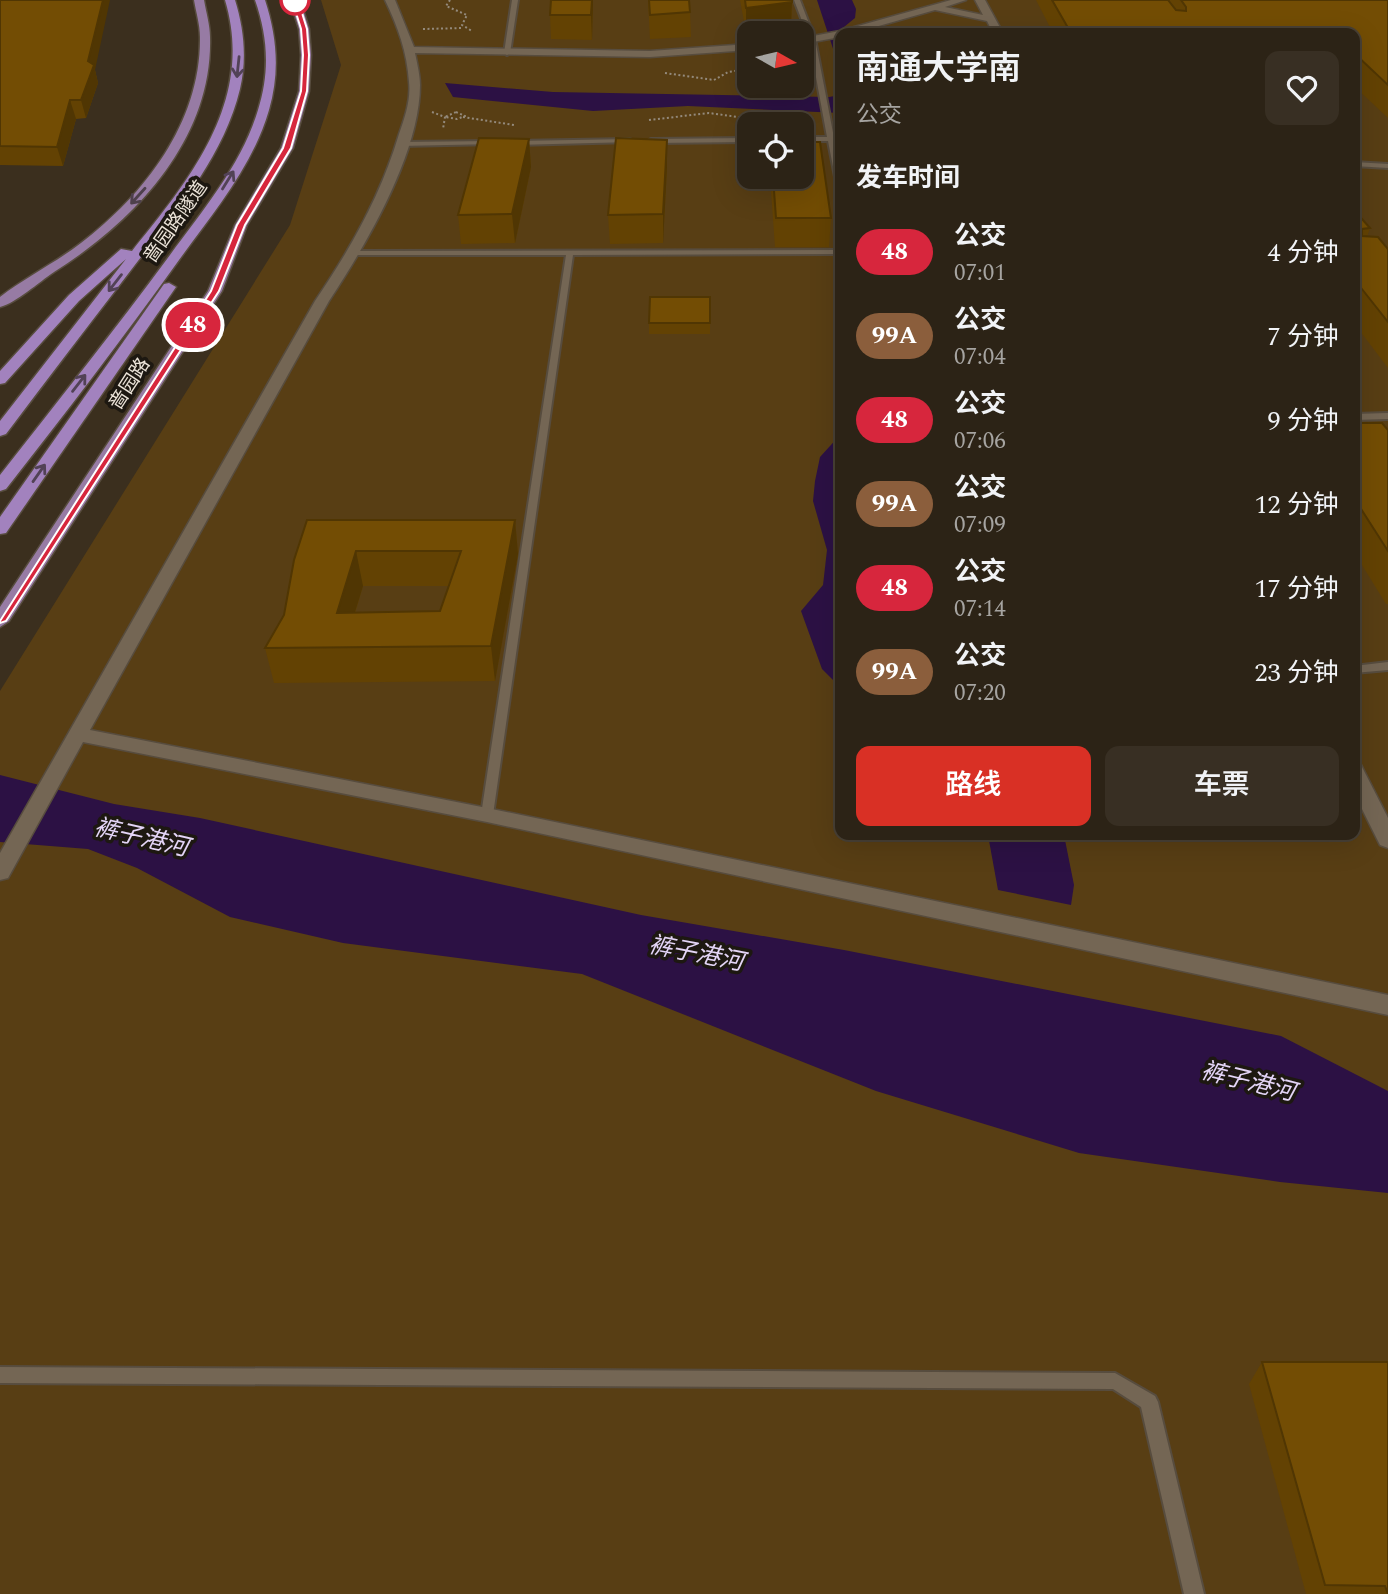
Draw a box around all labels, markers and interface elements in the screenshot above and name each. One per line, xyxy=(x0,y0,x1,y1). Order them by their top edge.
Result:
unlabelled marker xyxy=(280,0,310,15)
north arrow xyxy=(737,21,814,98)
map controls xyxy=(737,21,814,189)
text: 南通大学南 xyxy=(856,44,1021,94)
button: heart xyxy=(1265,51,1339,125)
one-way arrow xyxy=(231,55,244,78)
text: 公交 xyxy=(856,98,902,133)
button: locate xyxy=(737,112,814,189)
text: 发车时间 xyxy=(856,158,960,198)
one-way arrow xyxy=(221,171,235,191)
street label: 啬园路隧道 xyxy=(137,175,215,269)
one-way arrow xyxy=(130,187,146,205)
text: 公交 xyxy=(954,216,1006,256)
text: 4 分钟 xyxy=(1267,233,1339,273)
text: 48 xyxy=(881,234,908,270)
text: 07:01 xyxy=(954,256,1006,291)
one-way arrow xyxy=(107,273,122,291)
text: 公交 xyxy=(954,300,1006,340)
line badge: 48 xyxy=(162,302,224,348)
text: 48 xyxy=(180,307,206,343)
text: 7 分钟 xyxy=(1267,317,1339,357)
text: 99A xyxy=(872,318,917,354)
text: 07:04 xyxy=(954,340,1006,375)
street label: 啬园路 xyxy=(102,352,158,416)
one-way arrow xyxy=(71,374,86,393)
text: 公交 xyxy=(954,384,1006,424)
text: 9 分钟 xyxy=(1267,401,1339,441)
text: 48 xyxy=(881,402,908,438)
text: 07:06 xyxy=(954,424,1006,459)
one-way arrow xyxy=(32,464,46,483)
text: 公交 xyxy=(954,468,1006,508)
text: 12 分钟 xyxy=(1254,485,1339,525)
text: 99A xyxy=(872,486,917,522)
text: 07:09 xyxy=(954,508,1006,543)
text: 公交 xyxy=(954,552,1006,592)
text: 17 分钟 xyxy=(1254,569,1339,609)
text: 48 xyxy=(881,570,908,606)
text: 07:14 xyxy=(954,592,1006,627)
text: 公交 xyxy=(954,636,1006,676)
text: 23 分钟 xyxy=(1254,653,1339,693)
text: 99A xyxy=(872,654,917,690)
text: 07:20 xyxy=(954,676,1006,711)
button: 路线 xyxy=(856,746,1091,826)
button: 车票 xyxy=(1105,746,1339,826)
water label: 裤子港河 xyxy=(90,810,196,867)
water label: 裤子港河 xyxy=(645,927,750,982)
water label: 裤子港河 xyxy=(1197,1053,1303,1112)

